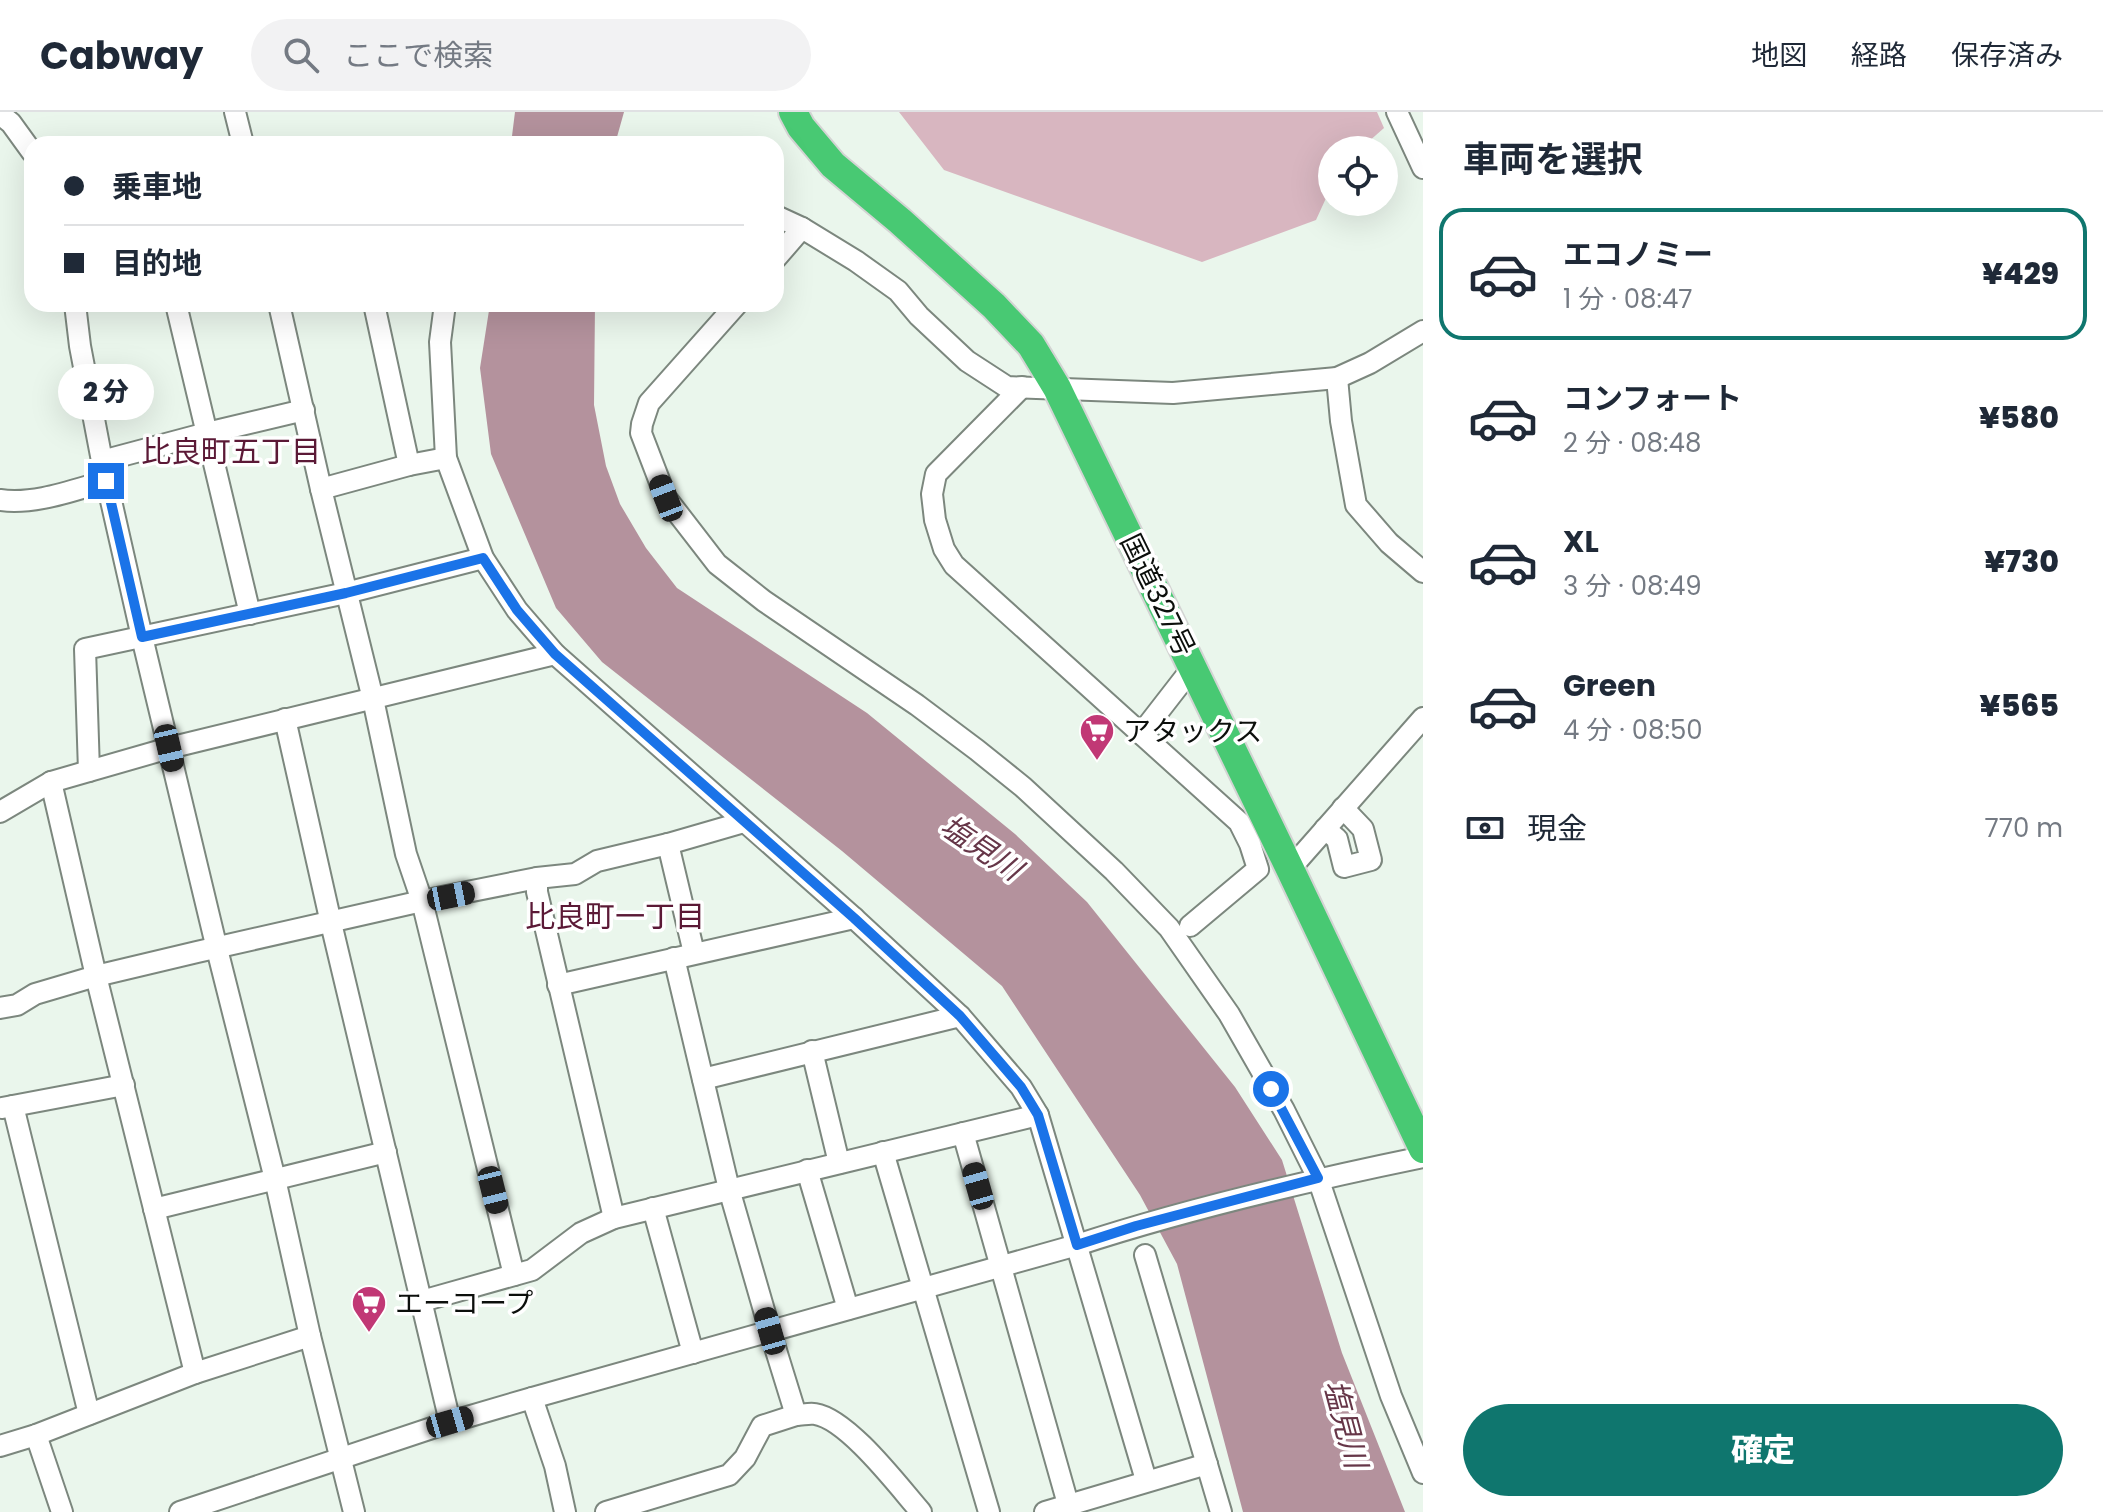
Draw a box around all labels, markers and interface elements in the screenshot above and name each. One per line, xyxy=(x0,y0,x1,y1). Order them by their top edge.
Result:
search box xyxy=(251,19,811,91)
text: Cabway xyxy=(40,29,203,82)
icon: search xyxy=(279,33,323,77)
text: ここで検索 xyxy=(343,34,493,77)
text: 地図 xyxy=(1751,36,1807,75)
text: 経路 xyxy=(1851,36,1907,75)
text: 保存済み xyxy=(1951,36,2063,75)
text: 車両を選択 xyxy=(1463,134,1643,185)
map controls xyxy=(1318,136,1398,216)
button: locate xyxy=(1318,136,1398,216)
text: 乗車地 xyxy=(112,165,202,208)
text: エコノミー xyxy=(1563,233,1713,276)
icon: car xyxy=(1467,238,1539,310)
text: 目的地 xyxy=(112,242,202,285)
text: ¥429 xyxy=(1982,252,2059,295)
text: 1 分 · 08:47 xyxy=(1563,281,1692,317)
callout: 2 分 xyxy=(58,365,154,421)
text: 2 分 xyxy=(83,374,129,410)
text: コンフォート xyxy=(1563,377,1742,420)
icon: car xyxy=(1467,382,1539,454)
text: ¥580 xyxy=(1979,396,2059,439)
text: 2 分 · 08:48 xyxy=(1563,425,1701,461)
district label: 比良町五丁目 xyxy=(141,430,321,473)
route end xyxy=(88,463,124,499)
car xyxy=(646,471,686,525)
text: XL xyxy=(1563,520,1599,563)
icon: car xyxy=(1467,526,1539,598)
street label: 国道327号 xyxy=(1111,527,1204,663)
text: ¥730 xyxy=(1984,540,2059,583)
text: 3 分 · 08:49 xyxy=(1563,568,1702,604)
text: Green xyxy=(1563,664,1656,707)
icon: car xyxy=(1467,670,1539,742)
text: ¥565 xyxy=(1980,684,2059,727)
supermarket icon: アタックス xyxy=(1078,712,1116,762)
place label: アタックス xyxy=(1123,712,1262,751)
text: 4 分 · 08:50 xyxy=(1563,712,1703,748)
car xyxy=(152,722,186,774)
water label: 塩見川 xyxy=(932,805,1033,892)
icon: cash xyxy=(1463,806,1507,850)
text: 現金 xyxy=(1527,807,1587,850)
text: 770 m xyxy=(1985,810,2063,846)
car xyxy=(425,880,477,912)
district label: 比良町一丁目 xyxy=(525,895,705,938)
route start xyxy=(1253,1071,1289,1107)
car xyxy=(960,1160,996,1212)
car xyxy=(476,1164,510,1216)
supermarket icon: エーコープ xyxy=(350,1284,388,1334)
place label: エーコープ xyxy=(395,1284,533,1323)
car xyxy=(752,1305,788,1357)
water label: 塩見川 xyxy=(1313,1375,1379,1476)
car xyxy=(424,1404,476,1440)
button: 確定 xyxy=(1463,1404,2063,1496)

